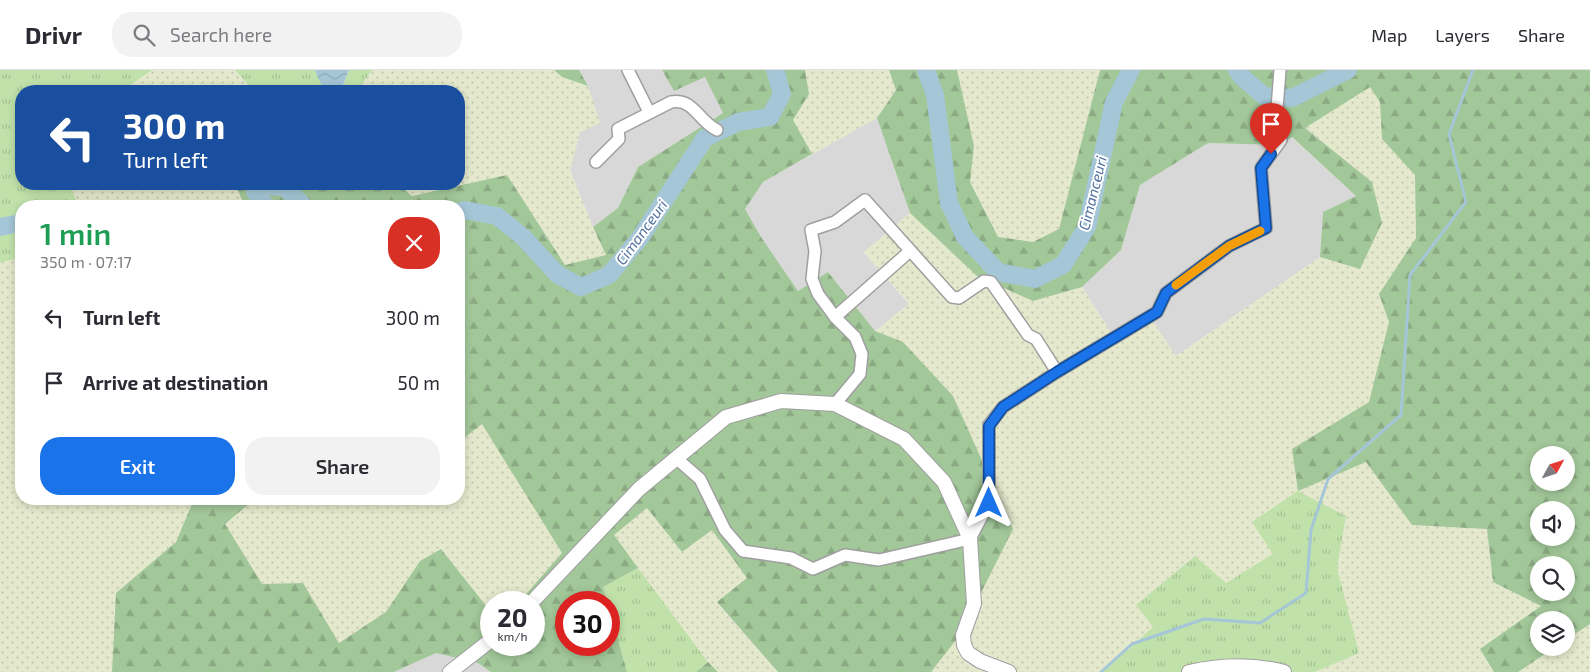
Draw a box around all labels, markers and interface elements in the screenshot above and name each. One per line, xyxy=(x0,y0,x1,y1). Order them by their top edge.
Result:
search box xyxy=(112,12,462,57)
text: Drivr xyxy=(25,20,82,49)
icon: search xyxy=(130,21,158,49)
text: Search here xyxy=(170,23,272,46)
text: Map xyxy=(1371,24,1407,46)
text: Layers xyxy=(1435,24,1490,46)
text: Share xyxy=(1518,24,1565,46)
pin xyxy=(1250,103,1292,154)
text: 300 m xyxy=(123,104,225,146)
icon: left xyxy=(40,105,105,170)
icon: arrive xyxy=(1257,110,1285,138)
text: Turn left xyxy=(123,146,208,172)
water label: Cimanceuri xyxy=(1074,154,1110,232)
water label: Cimanceuri xyxy=(611,196,671,268)
text: 1 min xyxy=(40,215,111,251)
button: close xyxy=(388,217,440,269)
text: 350 m · 07:17 xyxy=(40,252,132,271)
icon: left xyxy=(40,304,68,332)
text: Turn left xyxy=(83,306,160,329)
text: 300 m xyxy=(386,306,440,329)
icon: arrive xyxy=(40,369,68,397)
text: Arrive at destination xyxy=(83,371,268,394)
text: 50 m xyxy=(397,371,440,394)
button: Exit xyxy=(40,437,235,495)
button: Share xyxy=(245,437,440,495)
north arrow xyxy=(1530,446,1575,491)
map controls xyxy=(1530,446,1575,656)
position arrow xyxy=(962,476,1014,528)
button: sound xyxy=(1530,501,1575,546)
button: search xyxy=(1530,556,1575,601)
speed limit sign: 30 xyxy=(555,591,620,656)
text: 20 xyxy=(497,602,528,632)
button: layers xyxy=(1530,611,1575,656)
text: km/h xyxy=(498,629,527,643)

